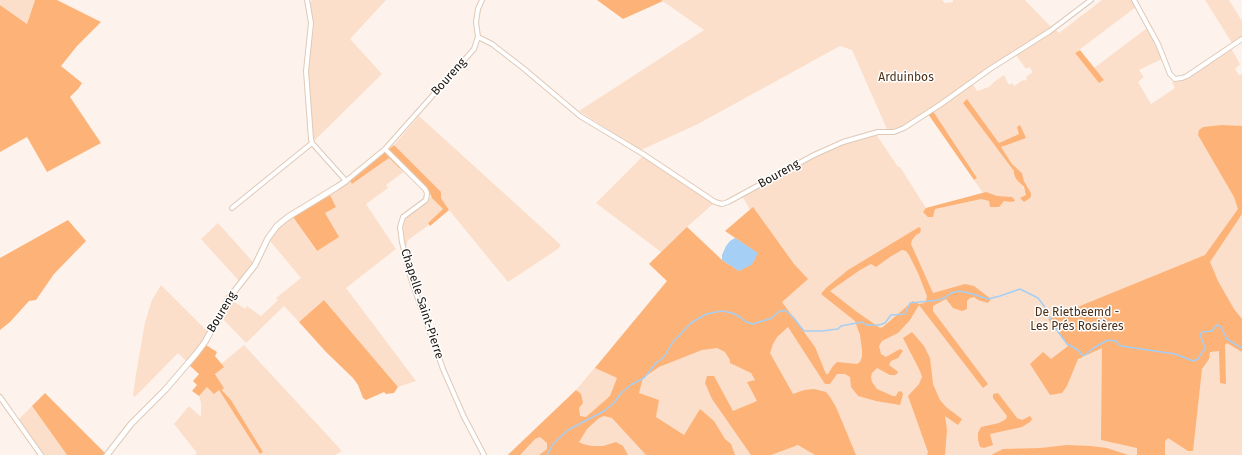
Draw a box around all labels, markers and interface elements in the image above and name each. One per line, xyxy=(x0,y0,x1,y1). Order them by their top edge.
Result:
street label: Boureng xyxy=(428,55,470,99)
park label: Arduinbos xyxy=(878,71,934,85)
street label: Boureng xyxy=(756,157,802,191)
street label: Chapelle Saint-Pierre xyxy=(397,247,447,361)
street label: Boureng xyxy=(204,289,240,335)
park label: De Rietbeemd - Les Prés Rosières xyxy=(1030,306,1124,334)

